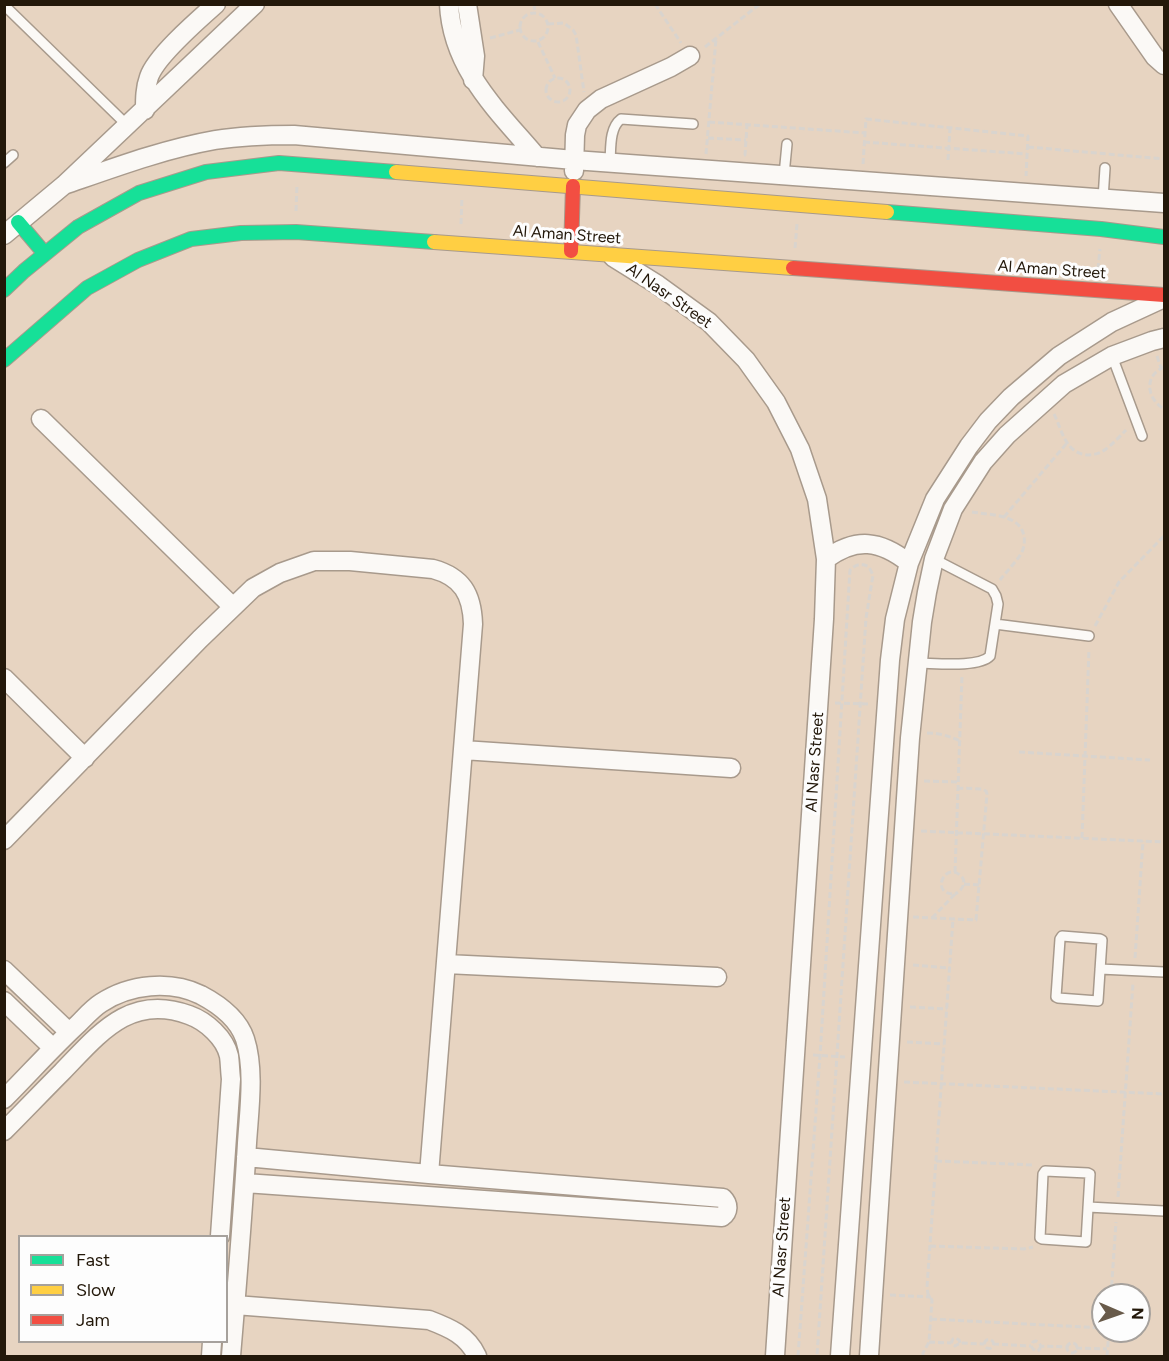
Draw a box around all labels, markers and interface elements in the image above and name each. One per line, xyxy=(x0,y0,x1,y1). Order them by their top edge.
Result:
street label: Al Aman Street xyxy=(512,222,622,248)
street label: Al Aman Street xyxy=(997,257,1107,283)
street label: Al Nasr Street xyxy=(622,259,716,333)
street label: Al Nasr Street xyxy=(802,711,828,813)
street label: Al Nasr Street xyxy=(769,1196,795,1298)
legend xyxy=(18,1235,228,1343)
text: Fast xyxy=(76,1249,110,1271)
text: Slow xyxy=(76,1279,115,1301)
north arrow xyxy=(1091,1283,1151,1343)
text: N xyxy=(1128,1307,1147,1320)
text: Jam xyxy=(76,1309,110,1331)

